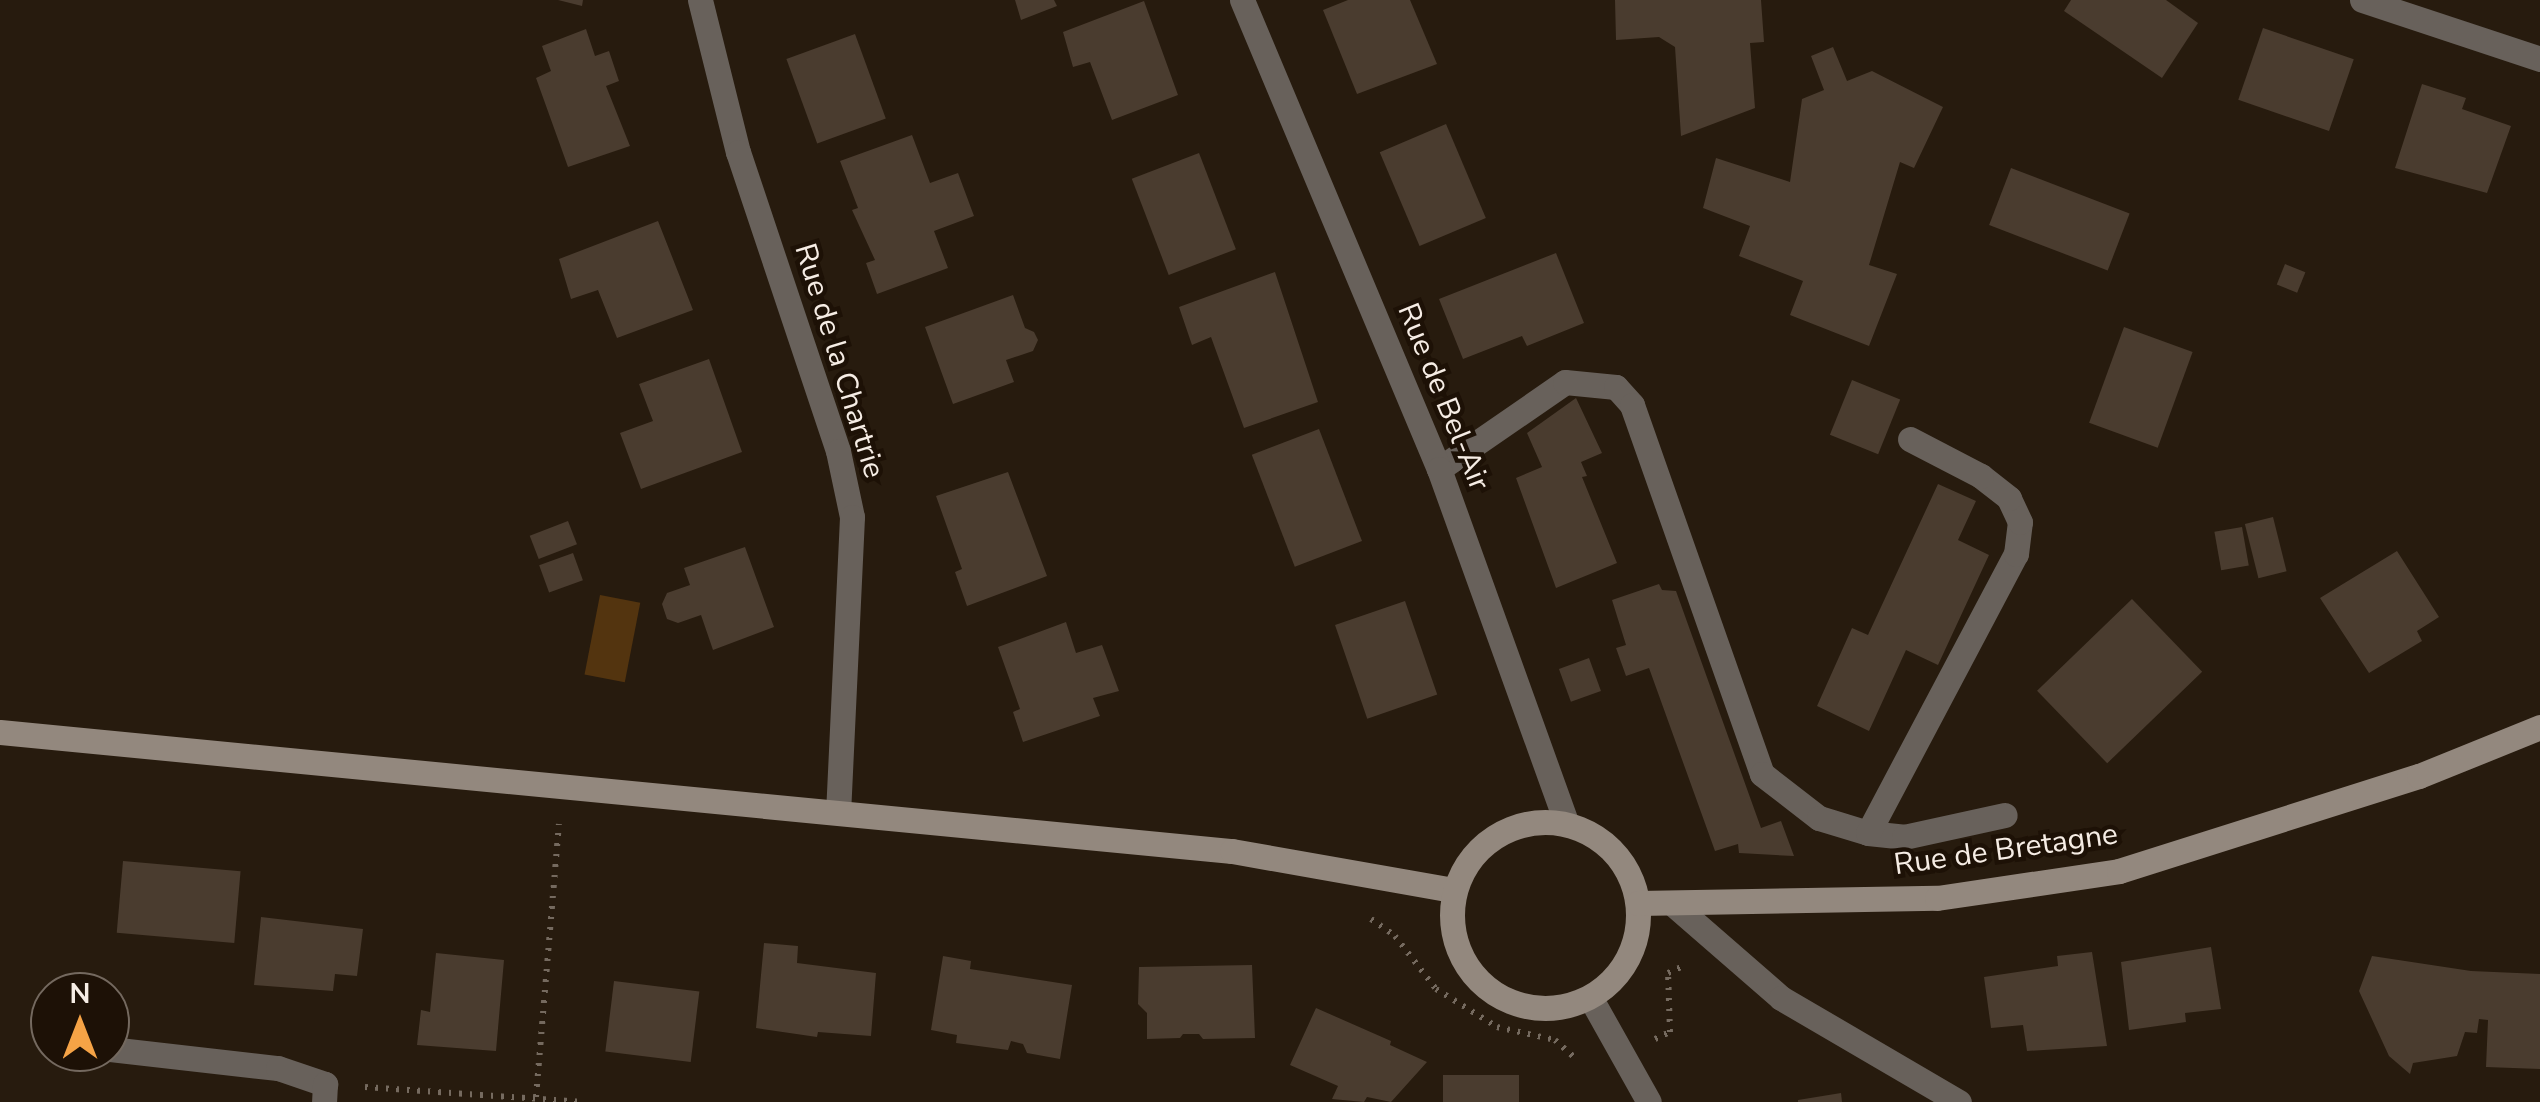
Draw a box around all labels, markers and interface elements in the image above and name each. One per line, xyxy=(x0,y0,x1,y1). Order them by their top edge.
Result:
street label: Rue de la Chartrie xyxy=(786,240,892,482)
street label: Rue de Bel-Air xyxy=(1389,298,1497,496)
street label: Rue de Bretagne xyxy=(1892,816,2120,884)
north arrow xyxy=(30,972,130,1072)
text: N xyxy=(70,975,90,1013)

